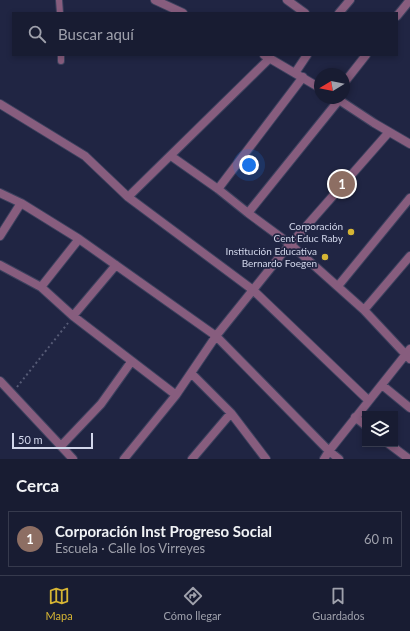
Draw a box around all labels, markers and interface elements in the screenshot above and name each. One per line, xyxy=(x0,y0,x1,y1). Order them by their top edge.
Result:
search box xyxy=(12,12,398,56)
icon: search xyxy=(26,23,48,45)
text: Buscar aquí xyxy=(58,25,134,43)
north arrow xyxy=(314,68,350,104)
your location xyxy=(239,155,259,175)
pin: 1 xyxy=(329,169,355,199)
place label: Corporación Cent Educ Raby xyxy=(274,220,344,244)
marker: Corporación Cent Educ Raby xyxy=(346,227,356,237)
place label: Institución Educativa Bernardo Foegen xyxy=(225,245,317,269)
marker: Institución Educativa Bernardo Foegen xyxy=(320,252,330,262)
map controls xyxy=(362,411,398,447)
button: layers xyxy=(362,411,398,447)
scale bar xyxy=(12,431,93,450)
text: 50 m xyxy=(18,433,43,446)
text: Cerca xyxy=(16,475,59,496)
text: Corporación Inst Progreso Social xyxy=(55,522,272,540)
text: 1 xyxy=(26,531,34,547)
text: 60 m xyxy=(364,531,393,547)
text: Escuela · Calle los Virreyes xyxy=(55,540,205,556)
tab: Mapa xyxy=(45,585,73,622)
tab: Cómo llegar xyxy=(164,585,221,622)
tab: Guardados xyxy=(312,585,364,622)

